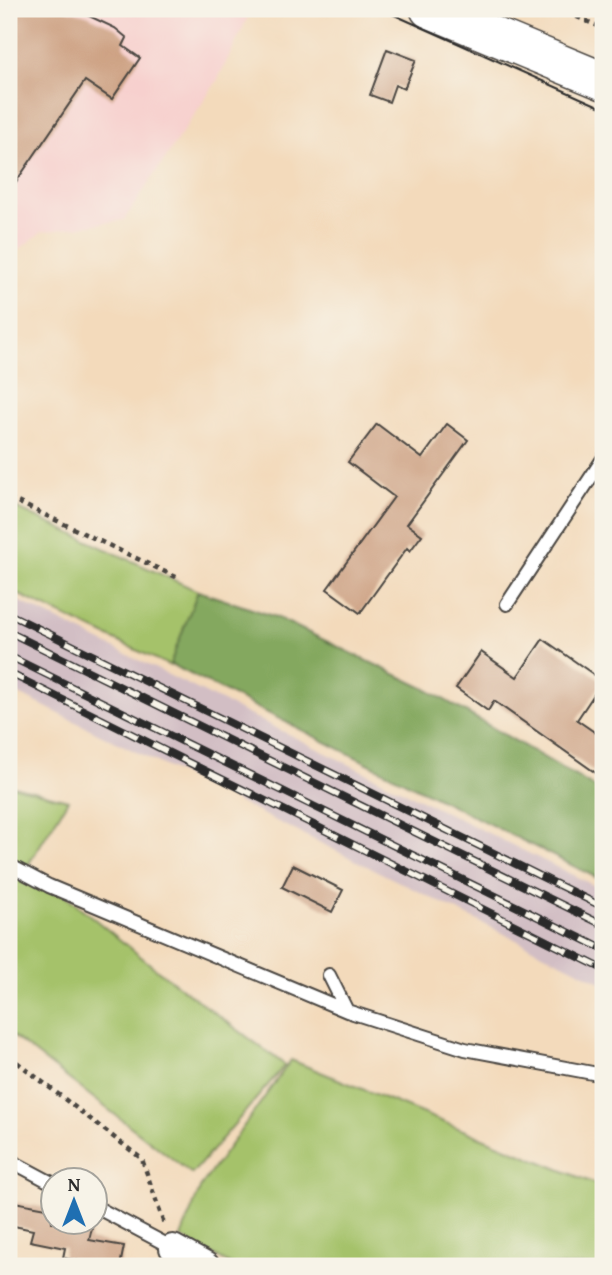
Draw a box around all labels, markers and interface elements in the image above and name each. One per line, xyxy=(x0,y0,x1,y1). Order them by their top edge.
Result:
north arrow xyxy=(38,1166,108,1236)
text: N xyxy=(68,1170,81,1198)

